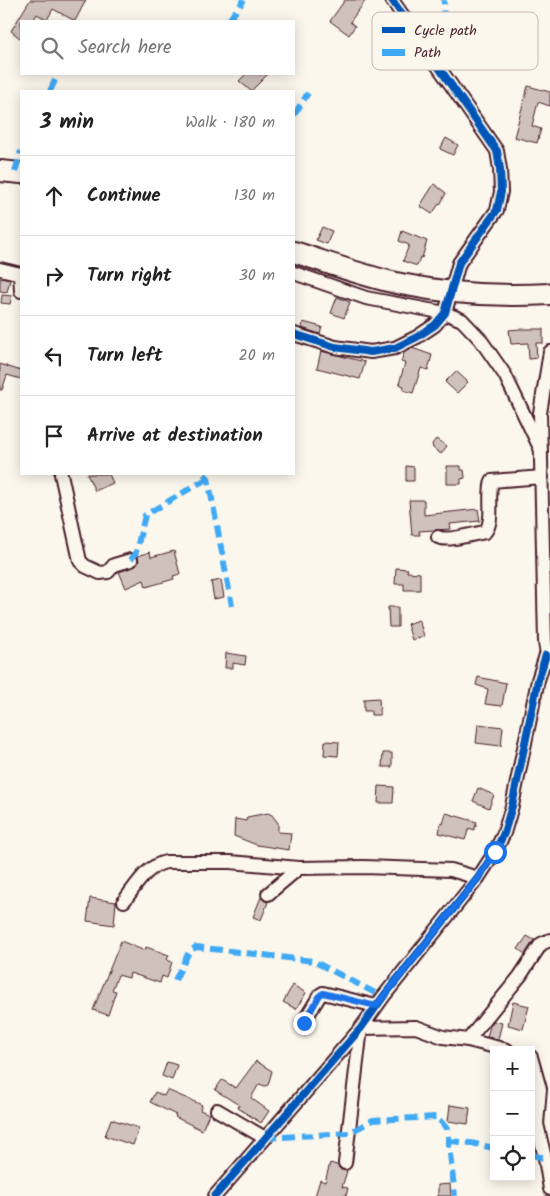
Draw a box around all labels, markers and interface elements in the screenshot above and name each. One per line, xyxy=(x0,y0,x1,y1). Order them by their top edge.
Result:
legend xyxy=(372,12,538,70)
search box xyxy=(20,20,295,75)
text: Cycle path xyxy=(414,20,477,42)
text: Search here xyxy=(78,33,172,63)
icon: search xyxy=(38,34,66,62)
text: Path xyxy=(414,42,441,64)
text: 3 min xyxy=(40,106,94,139)
text: Walk · 180 m xyxy=(185,110,275,135)
text: Continue xyxy=(87,181,160,211)
icon: ahead xyxy=(40,182,68,210)
text: 130 m xyxy=(234,183,275,208)
text: Turn right xyxy=(87,261,172,291)
icon: right xyxy=(40,262,68,290)
text: 30 m xyxy=(239,263,275,288)
text: Turn left xyxy=(87,341,162,371)
icon: left xyxy=(40,342,68,370)
text: 20 m xyxy=(239,343,275,368)
text: Arrive at destination xyxy=(87,421,263,451)
icon: arrive xyxy=(40,422,68,450)
route start xyxy=(484,841,507,864)
route end xyxy=(293,1012,316,1035)
map controls xyxy=(490,1046,535,1181)
button: + xyxy=(490,1046,535,1091)
button: − xyxy=(490,1091,535,1136)
button: locate xyxy=(490,1136,535,1181)

